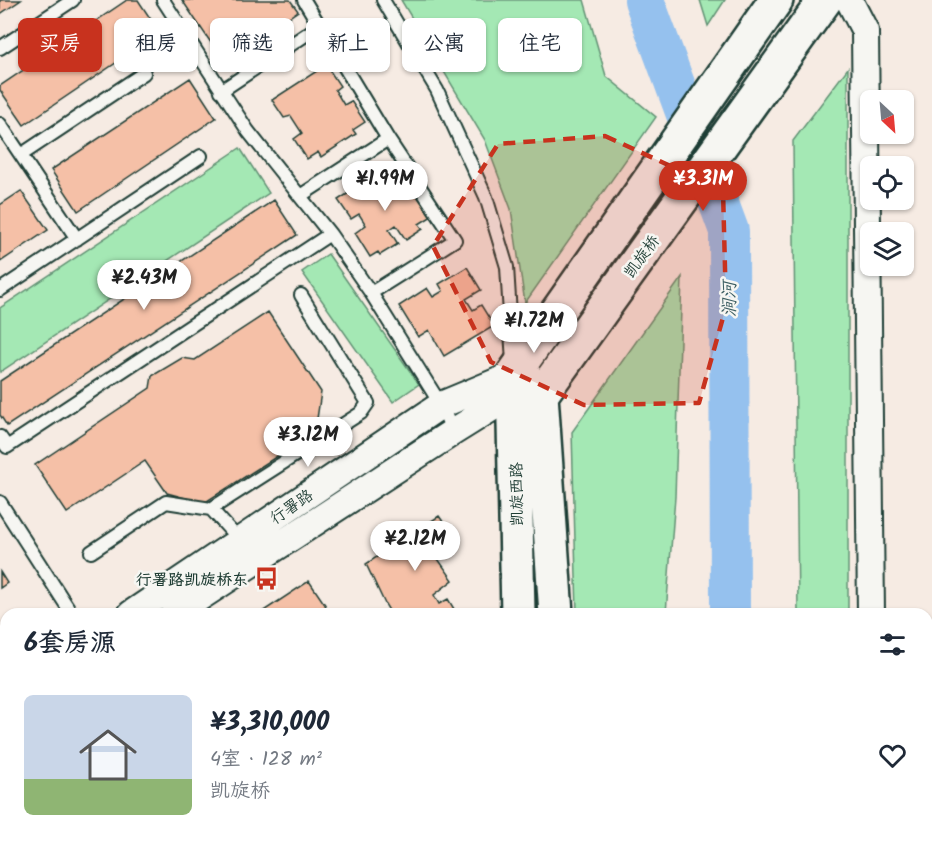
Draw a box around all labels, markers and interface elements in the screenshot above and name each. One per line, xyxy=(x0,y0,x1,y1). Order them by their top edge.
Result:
chip: 买房 xyxy=(18,18,102,72)
chip: 租房 xyxy=(114,18,198,72)
chip: 筛选 xyxy=(210,18,294,72)
chip: 新上 xyxy=(306,18,390,72)
chip: 公寓 xyxy=(402,18,486,72)
chip: 住宅 xyxy=(498,18,582,72)
north arrow xyxy=(860,90,914,144)
map controls xyxy=(860,90,914,276)
button: locate xyxy=(860,156,914,210)
pin: ¥1.99M xyxy=(336,161,434,212)
pin: ¥3.31M xyxy=(654,161,752,212)
text: ¥1.99M xyxy=(356,164,414,196)
text: ¥3.31M xyxy=(673,164,733,196)
button: layers xyxy=(860,222,914,276)
street label: 凯旋桥 xyxy=(618,230,666,284)
pin: ¥2.43M xyxy=(95,260,193,311)
text: ¥2.43M xyxy=(111,263,177,295)
water label: 涧河 xyxy=(716,278,745,317)
pin: ¥1.72M xyxy=(485,303,583,354)
text: ¥1.72M xyxy=(504,306,564,338)
pin: ¥3.12M xyxy=(259,417,357,468)
text: ¥3.12M xyxy=(278,420,338,452)
street label: 凯旋西路 xyxy=(504,462,531,526)
street label: 行署路 xyxy=(265,483,319,531)
pin: ¥2.12M xyxy=(366,521,464,572)
text: ¥2.12M xyxy=(384,524,446,556)
bus stop icon: 行署路凯旋桥东 xyxy=(253,566,279,592)
place label: 行署路凯旋桥东 xyxy=(136,568,248,593)
text: 6套房源 xyxy=(24,623,116,665)
icon: filters xyxy=(876,628,909,661)
text: ¥3,310,000 xyxy=(210,702,329,744)
icon: home xyxy=(72,719,144,791)
icon: heart xyxy=(876,739,909,772)
text: 4室 · 128 m² xyxy=(210,744,322,776)
text: 凯旋桥 xyxy=(210,776,270,808)

